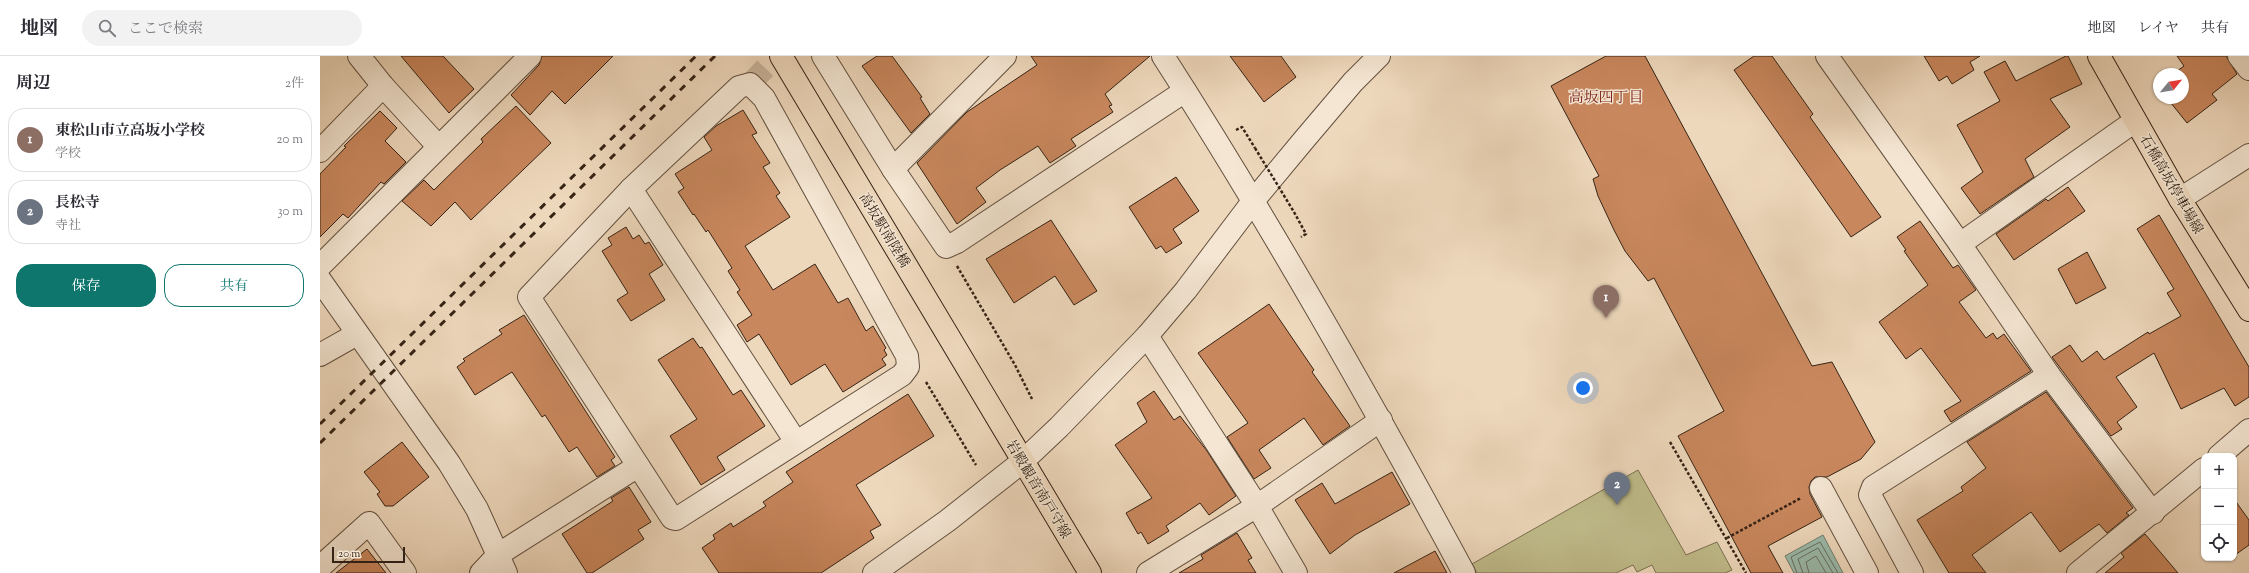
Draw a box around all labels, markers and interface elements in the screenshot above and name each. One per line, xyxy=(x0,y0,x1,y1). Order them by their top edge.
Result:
search box xyxy=(82,10,362,46)
text: 地図 xyxy=(20,16,58,43)
icon: search xyxy=(96,17,118,39)
text: ここで検索 xyxy=(128,19,203,40)
text: 地図 xyxy=(2088,19,2116,39)
text: レイヤ xyxy=(2138,19,2179,39)
text: 共有 xyxy=(2201,19,2229,39)
north arrow xyxy=(2153,68,2189,104)
text: 周辺 xyxy=(16,72,50,96)
text: 2件 xyxy=(285,75,304,93)
district label: 高坂四丁目 xyxy=(1568,88,1644,109)
text: 東松山市立高坂小学校 xyxy=(55,121,205,142)
text: 1 xyxy=(28,131,32,149)
text: 20 m xyxy=(277,131,303,149)
street label: 石橋高坂停車場線 xyxy=(2134,132,2207,238)
text: 学校 xyxy=(55,145,81,163)
street label: 高坂駅南陸橋 xyxy=(853,190,913,272)
text: 長松寺 xyxy=(55,193,100,214)
text: 2 xyxy=(27,203,33,221)
text: 30 m xyxy=(277,203,303,221)
text: 寺社 xyxy=(55,217,81,235)
button: 保存 xyxy=(16,264,156,307)
button: 共有 xyxy=(164,264,304,307)
pin: 1 xyxy=(1593,285,1619,318)
your location xyxy=(1573,378,1593,398)
street label: 岩殿観音南戸守線 xyxy=(1000,437,1075,543)
map controls xyxy=(2201,453,2237,561)
button: + xyxy=(2201,453,2237,489)
pin: 2 xyxy=(1604,472,1630,505)
button: − xyxy=(2201,489,2237,525)
button: locate xyxy=(2201,525,2237,561)
scale bar xyxy=(332,545,405,564)
text: 20 m xyxy=(338,546,360,562)

